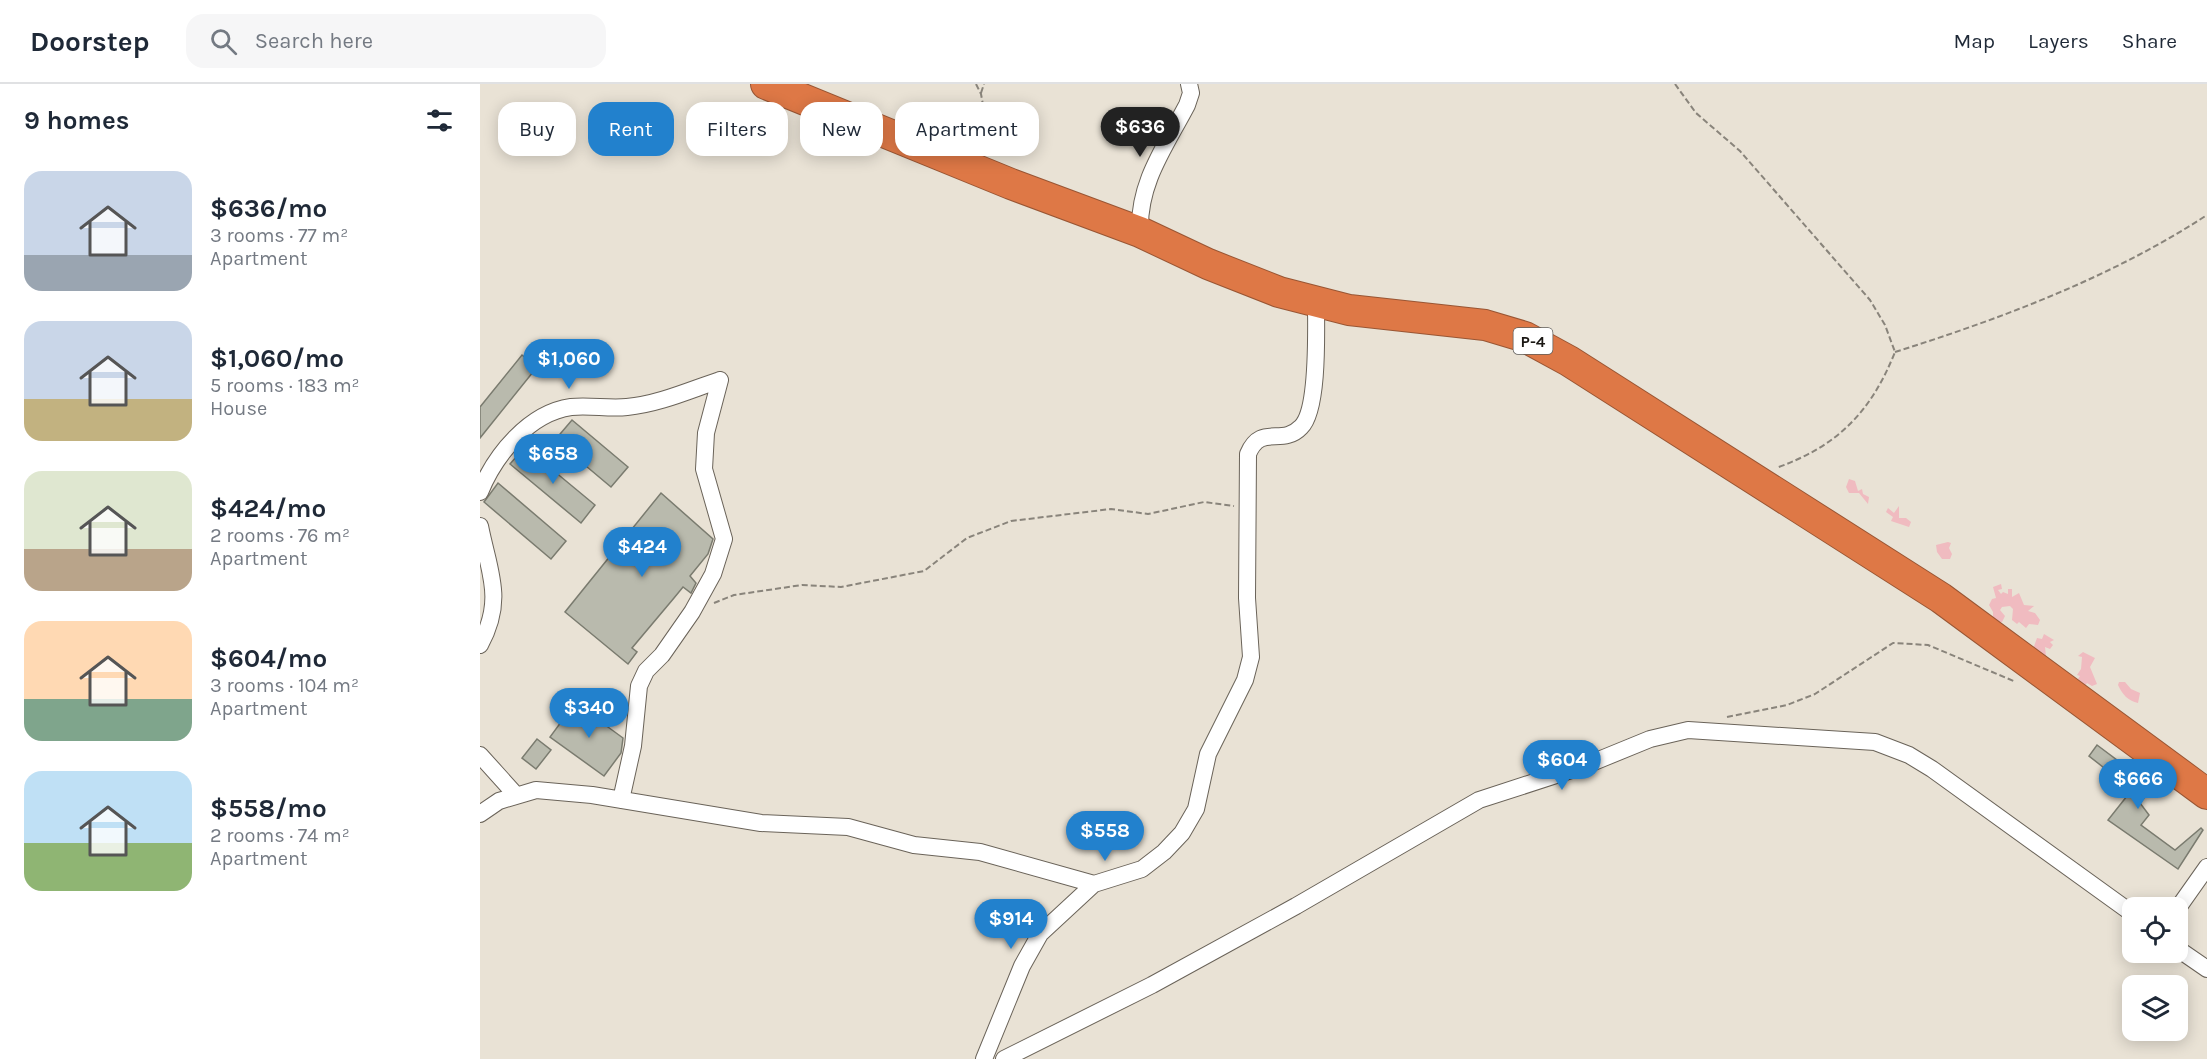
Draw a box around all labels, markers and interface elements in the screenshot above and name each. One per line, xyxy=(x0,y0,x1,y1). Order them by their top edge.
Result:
search box xyxy=(186,14,606,68)
text: Doorstep xyxy=(30,25,150,58)
icon: search xyxy=(207,25,240,58)
text: Search here xyxy=(255,28,373,54)
text: Map xyxy=(1953,29,1995,53)
text: Layers xyxy=(2028,29,2089,53)
text: Share xyxy=(2122,29,2177,53)
chip: Buy xyxy=(498,102,576,156)
chip: Rent xyxy=(588,102,674,156)
chip: Filters xyxy=(686,102,788,156)
chip: New xyxy=(800,102,883,156)
chip: Apartment xyxy=(895,102,1039,156)
icon: filters xyxy=(423,104,456,137)
text: 9 homes xyxy=(24,105,130,136)
pin: $636 xyxy=(1104,107,1176,158)
text: $636 xyxy=(1115,115,1165,138)
text: $636/mo xyxy=(210,193,327,224)
icon: home xyxy=(72,195,144,267)
text: 3 rooms · 77 m² xyxy=(210,224,348,247)
text: Apartment xyxy=(210,247,308,270)
road number: P-4 xyxy=(1514,328,1552,354)
pin: $1,060 xyxy=(520,339,618,390)
text: $1,060/mo xyxy=(210,343,344,374)
icon: home xyxy=(72,345,144,417)
text: $1,060 xyxy=(537,347,601,370)
text: 5 rooms · 183 m² xyxy=(210,374,360,397)
text: House xyxy=(210,397,267,420)
pin: $658 xyxy=(517,434,589,485)
text: $658 xyxy=(528,442,578,465)
text: $424/mo xyxy=(210,493,326,524)
icon: home xyxy=(72,495,144,567)
text: 2 rooms · 76 m² xyxy=(210,524,350,547)
pin: $424 xyxy=(606,527,678,578)
text: $424 xyxy=(617,535,667,558)
text: Apartment xyxy=(210,547,308,570)
text: $604/mo xyxy=(210,643,327,674)
icon: home xyxy=(72,645,144,717)
text: 3 rooms · 104 m² xyxy=(210,674,359,697)
pin: $340 xyxy=(553,688,625,739)
text: $340 xyxy=(564,696,614,719)
text: Apartment xyxy=(210,697,308,720)
pin: $604 xyxy=(1526,740,1598,791)
text: $604 xyxy=(1537,748,1587,771)
pin: $666 xyxy=(2102,759,2174,810)
text: $666 xyxy=(2113,767,2163,790)
text: $558/mo xyxy=(210,793,327,824)
icon: home xyxy=(72,795,144,867)
pin: $558 xyxy=(1069,811,1141,862)
text: $558 xyxy=(1080,819,1130,842)
text: 2 rooms · 74 m² xyxy=(210,824,350,847)
text: Apartment xyxy=(210,847,308,870)
map controls xyxy=(2122,897,2188,1041)
button: locate xyxy=(2122,897,2188,963)
pin: $914 xyxy=(975,899,1047,950)
text: $914 xyxy=(988,907,1034,930)
button: layers xyxy=(2122,975,2188,1041)

